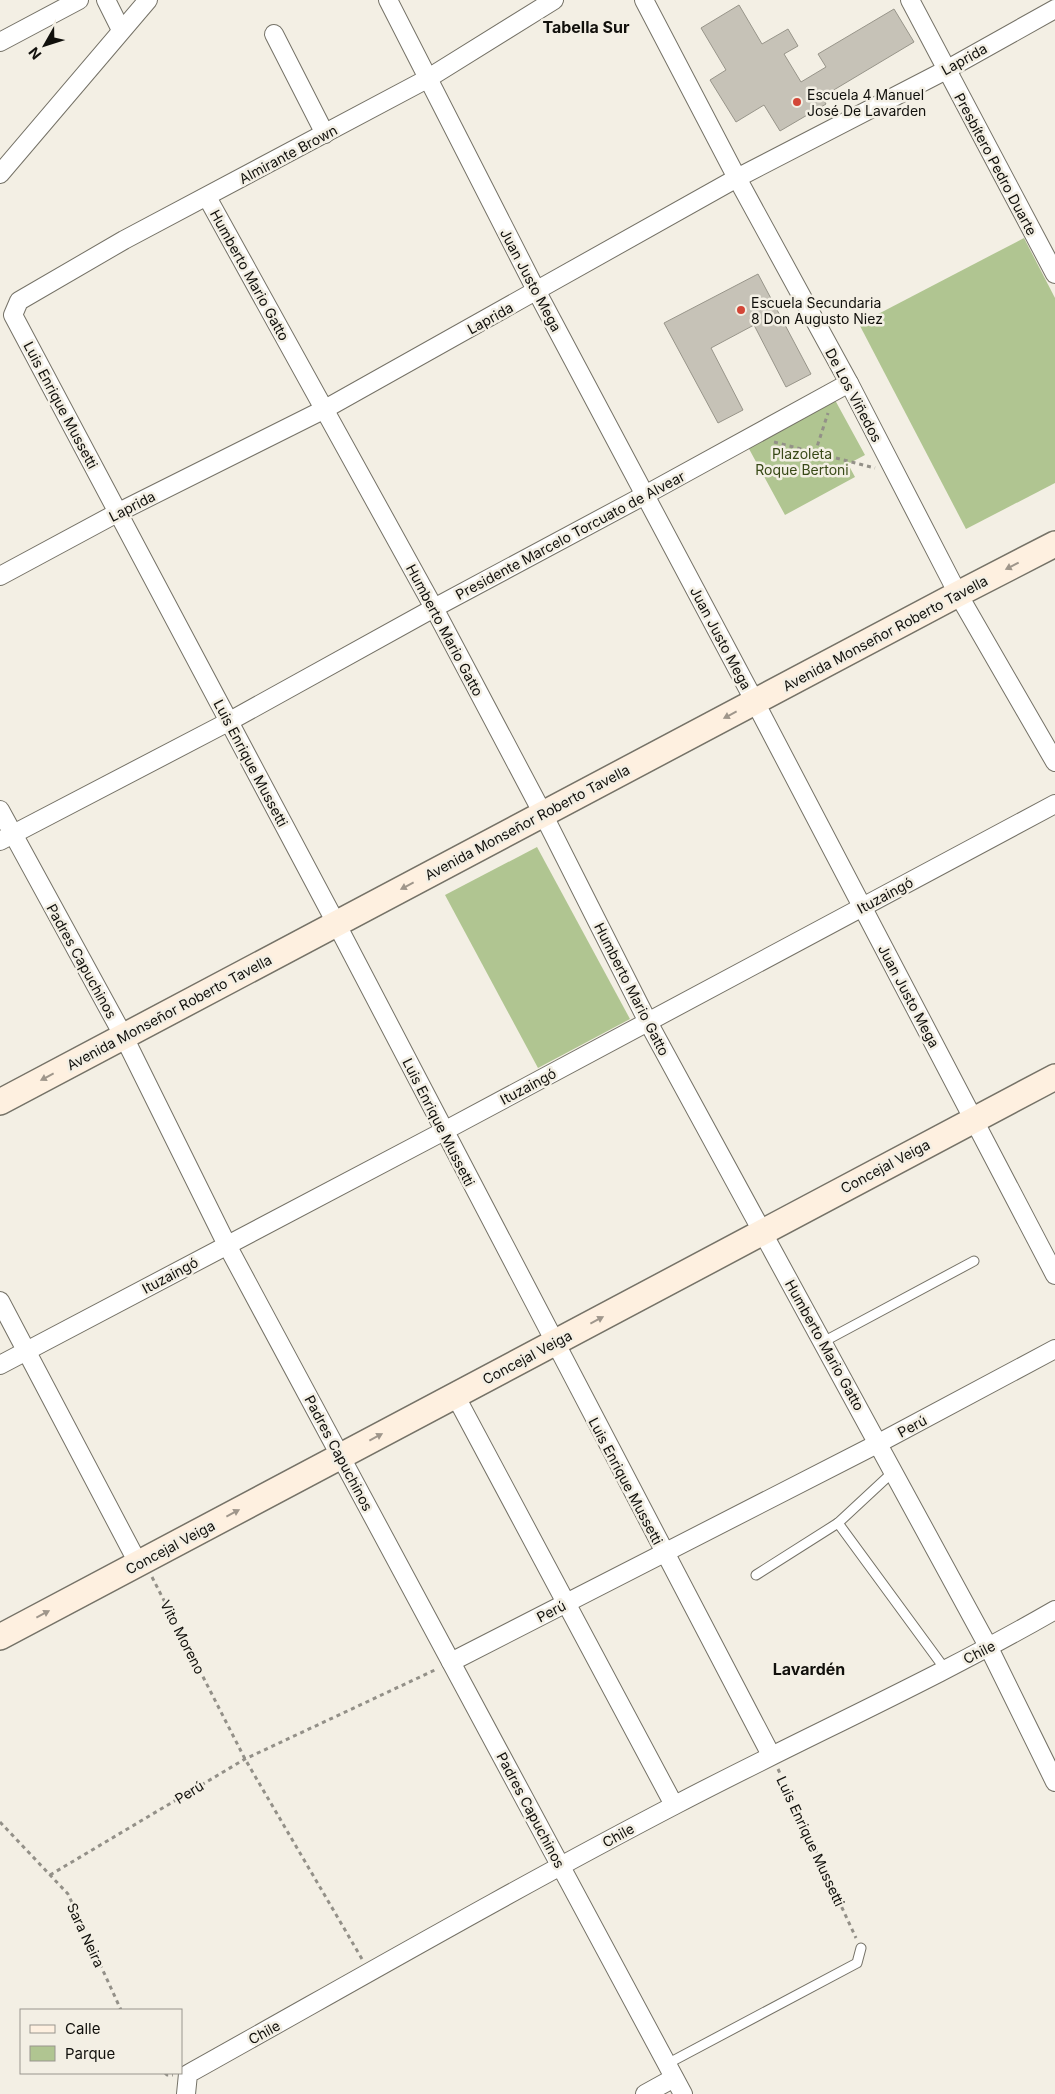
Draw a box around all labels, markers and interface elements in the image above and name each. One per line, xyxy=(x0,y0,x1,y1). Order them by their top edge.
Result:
district label: Tabella Sur xyxy=(542,17,630,37)
north arrow xyxy=(20,20,70,70)
street label: Laprida xyxy=(938,40,990,78)
text: N xyxy=(25,44,44,63)
place label: Escuela 4 Manuel José De Lavarden xyxy=(807,86,926,119)
street label: Presbítero Pedro Duarte xyxy=(951,90,1041,238)
marker: Escuela 4 Manuel José De Lavarden xyxy=(791,96,803,108)
street label: Almirante Brown xyxy=(236,121,340,187)
street label: Humberto Mario Gatto xyxy=(207,207,293,343)
street label: Juan Justo Mega xyxy=(497,226,565,334)
place label: Escuela Secundaria 8 Don Augusto Niez xyxy=(751,294,883,327)
street label: Laprida xyxy=(464,299,516,337)
marker: Escuela Secundaria 8 Don Augusto Niez xyxy=(735,304,747,316)
street label: Luis Enrique Mussetti xyxy=(20,339,102,471)
street label: De Los Viñedos xyxy=(822,345,886,445)
park label: Plazoleta Roque Bertoni xyxy=(755,445,849,478)
street label: Presidente Marcelo Torcuato de Alvear xyxy=(453,467,687,603)
street label: Laprida xyxy=(106,487,158,525)
street label: Humberto Mario Gatto xyxy=(403,561,487,699)
one-way arrow xyxy=(1004,562,1019,570)
street label: Avenida Monseñor Roberto Tavella xyxy=(780,572,990,694)
street label: Juan Justo Mega xyxy=(687,584,755,692)
street label: Luis Enrique Mussetti xyxy=(210,697,292,829)
one-way arrow xyxy=(723,711,737,719)
street label: Avenida Monseñor Roberto Tavella xyxy=(422,761,632,883)
street label: Ituzaingó xyxy=(854,873,916,917)
one-way arrow xyxy=(400,882,414,890)
street label: Padres Capuchinos xyxy=(43,901,121,1021)
street label: Humberto Mario Gatto xyxy=(591,920,673,1058)
street label: Juan Justo Mega xyxy=(875,942,943,1050)
street label: Avenida Monseñor Roberto Tavella xyxy=(64,951,274,1073)
street label: Luis Enrique Mussetti xyxy=(399,1055,479,1189)
street label: Ituzaingó xyxy=(497,1064,559,1108)
one-way arrow xyxy=(40,1073,55,1081)
street label: Concejal Veiga xyxy=(837,1135,933,1197)
street label: Ituzaingó xyxy=(139,1253,201,1297)
street label: Humberto Mario Gatto xyxy=(782,1277,868,1413)
one-way arrow xyxy=(590,1315,604,1324)
street label: Concejal Veiga xyxy=(479,1326,575,1388)
street label: Padres Capuchinos xyxy=(301,1392,377,1514)
street label: Perú xyxy=(895,1411,929,1441)
street label: Luis Enrique Mussetti xyxy=(585,1415,667,1547)
one-way arrow xyxy=(369,1432,383,1441)
one-way arrow xyxy=(225,1509,240,1517)
street label: Concejal Veiga xyxy=(122,1516,218,1578)
street label: Perú xyxy=(534,1596,568,1626)
street label: Vito Moreno xyxy=(157,1597,209,1677)
one-way arrow xyxy=(36,1610,50,1618)
street label: Chile xyxy=(960,1637,998,1667)
district label: Lavardén xyxy=(773,1659,845,1679)
street label: Padres Capuchinos xyxy=(493,1749,569,1871)
street label: Luis Enrique Mussetti xyxy=(773,1773,849,1909)
street label: Perú xyxy=(172,1777,206,1807)
street label: Chile xyxy=(599,1819,637,1851)
street label: Sara Neira xyxy=(64,1900,108,1970)
legend xyxy=(20,2009,182,2074)
street label: Chile xyxy=(245,2016,283,2048)
text: Calle xyxy=(65,2019,100,2038)
text: Parque xyxy=(65,2044,115,2063)

